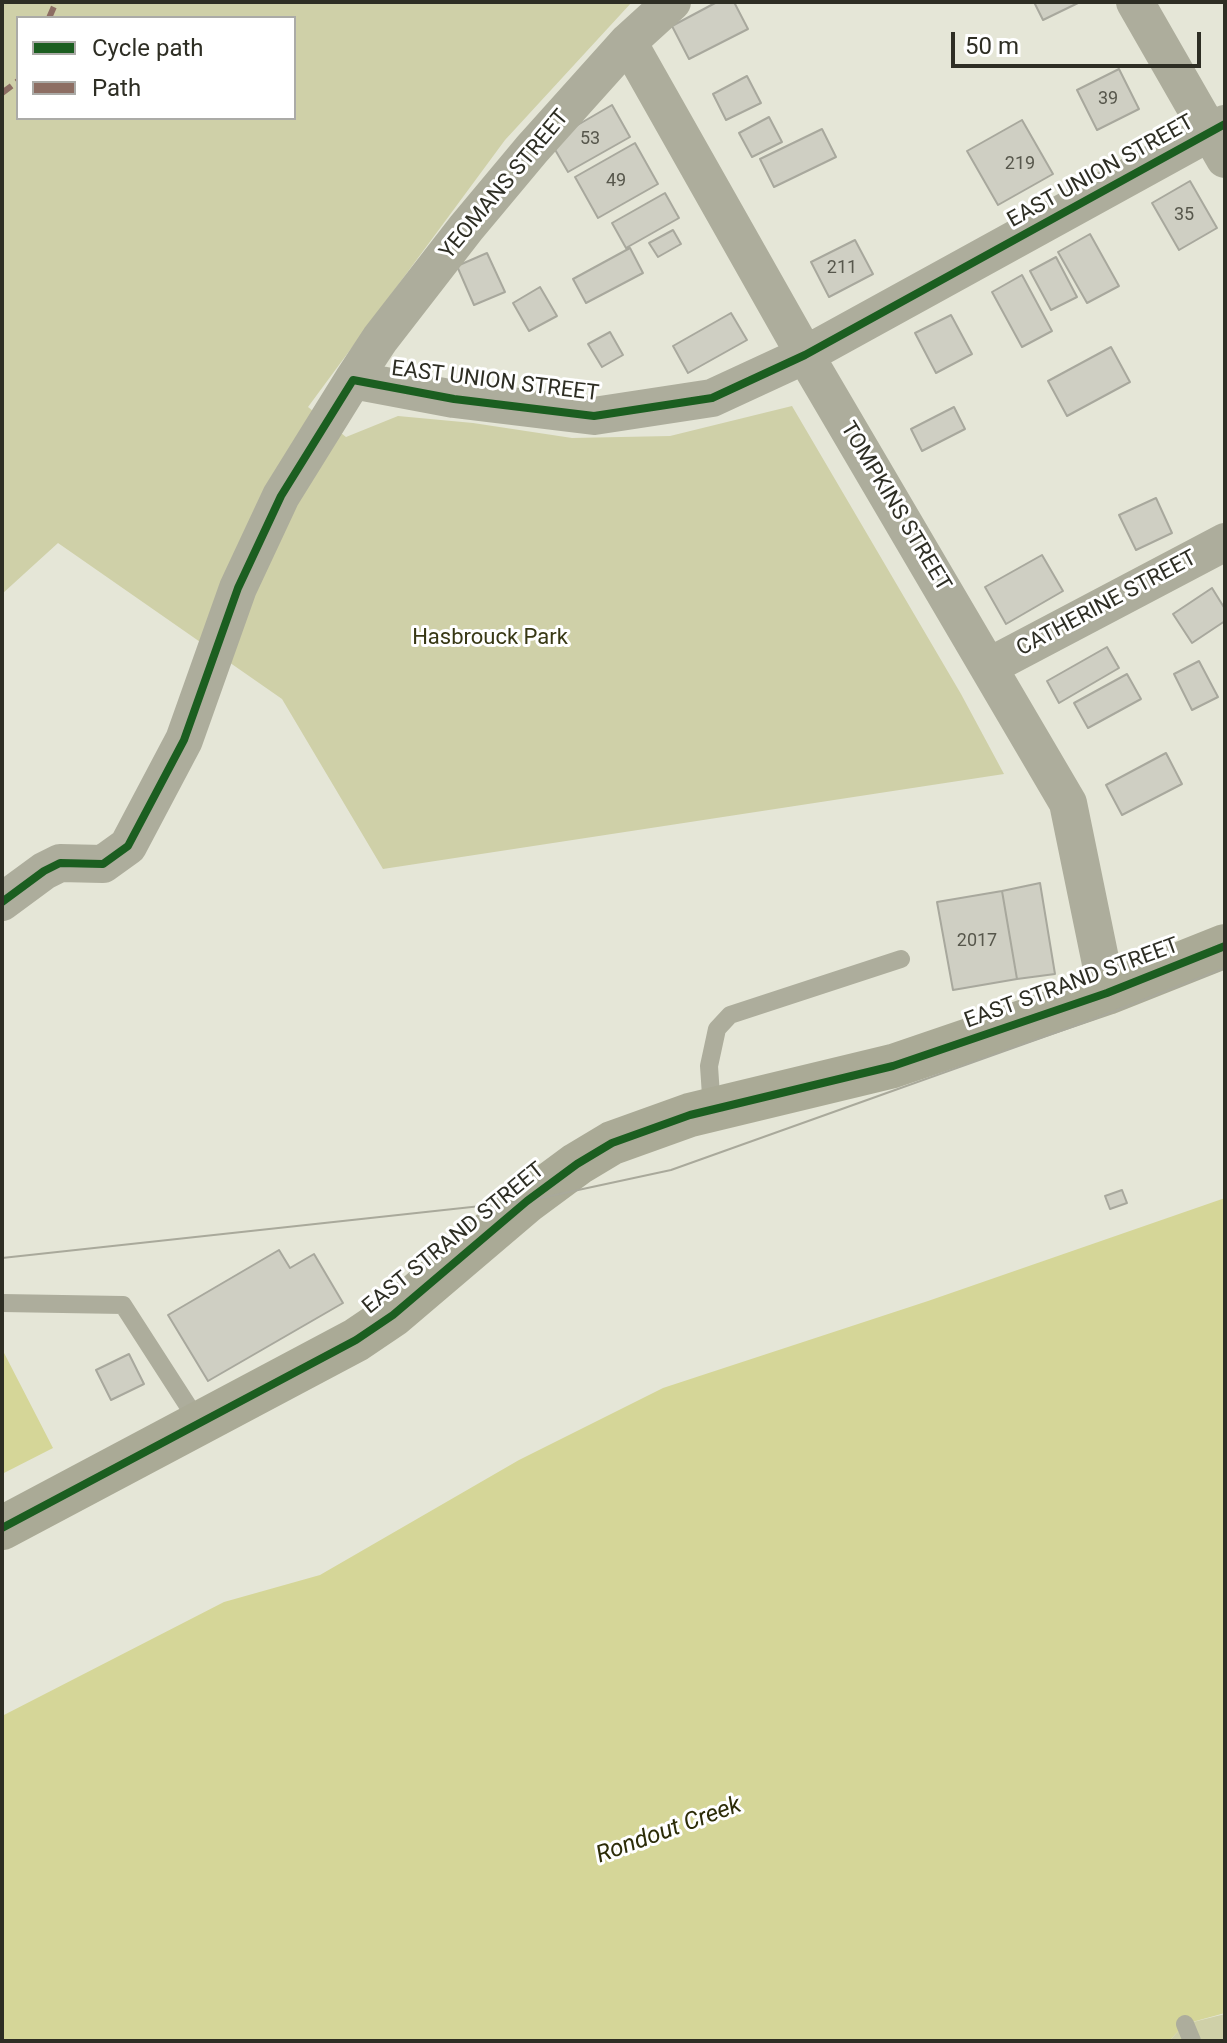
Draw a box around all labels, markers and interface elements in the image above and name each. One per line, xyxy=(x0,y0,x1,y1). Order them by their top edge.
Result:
legend xyxy=(16,16,296,120)
scale bar xyxy=(955,16,1205,66)
text: 50 m xyxy=(965,32,1019,60)
text: Cycle path xyxy=(92,34,204,62)
text: Path xyxy=(92,74,141,102)
house number: 39 xyxy=(1098,88,1118,110)
street label: YEOMANS STREET xyxy=(435,105,575,265)
street label: EAST UNION STREET xyxy=(1003,110,1199,234)
house number: 53 xyxy=(580,128,600,150)
house number: 219 xyxy=(1005,153,1035,175)
house number: 49 xyxy=(606,170,626,192)
house number: 35 xyxy=(1174,204,1194,226)
house number: 211 xyxy=(827,257,857,279)
street label: EAST UNION STREET xyxy=(390,356,600,408)
street label: TOMPKINS STREET xyxy=(834,417,956,597)
street label: CATHERINE STREET xyxy=(1013,545,1201,663)
park label: Hasbrouck Park xyxy=(412,625,568,651)
house number: 2017 xyxy=(957,930,997,952)
street label: EAST STRAND STREET xyxy=(961,933,1183,1035)
street label: EAST STRAND STREET xyxy=(358,1158,550,1320)
water label: Rondout Creek xyxy=(592,1791,746,1871)

